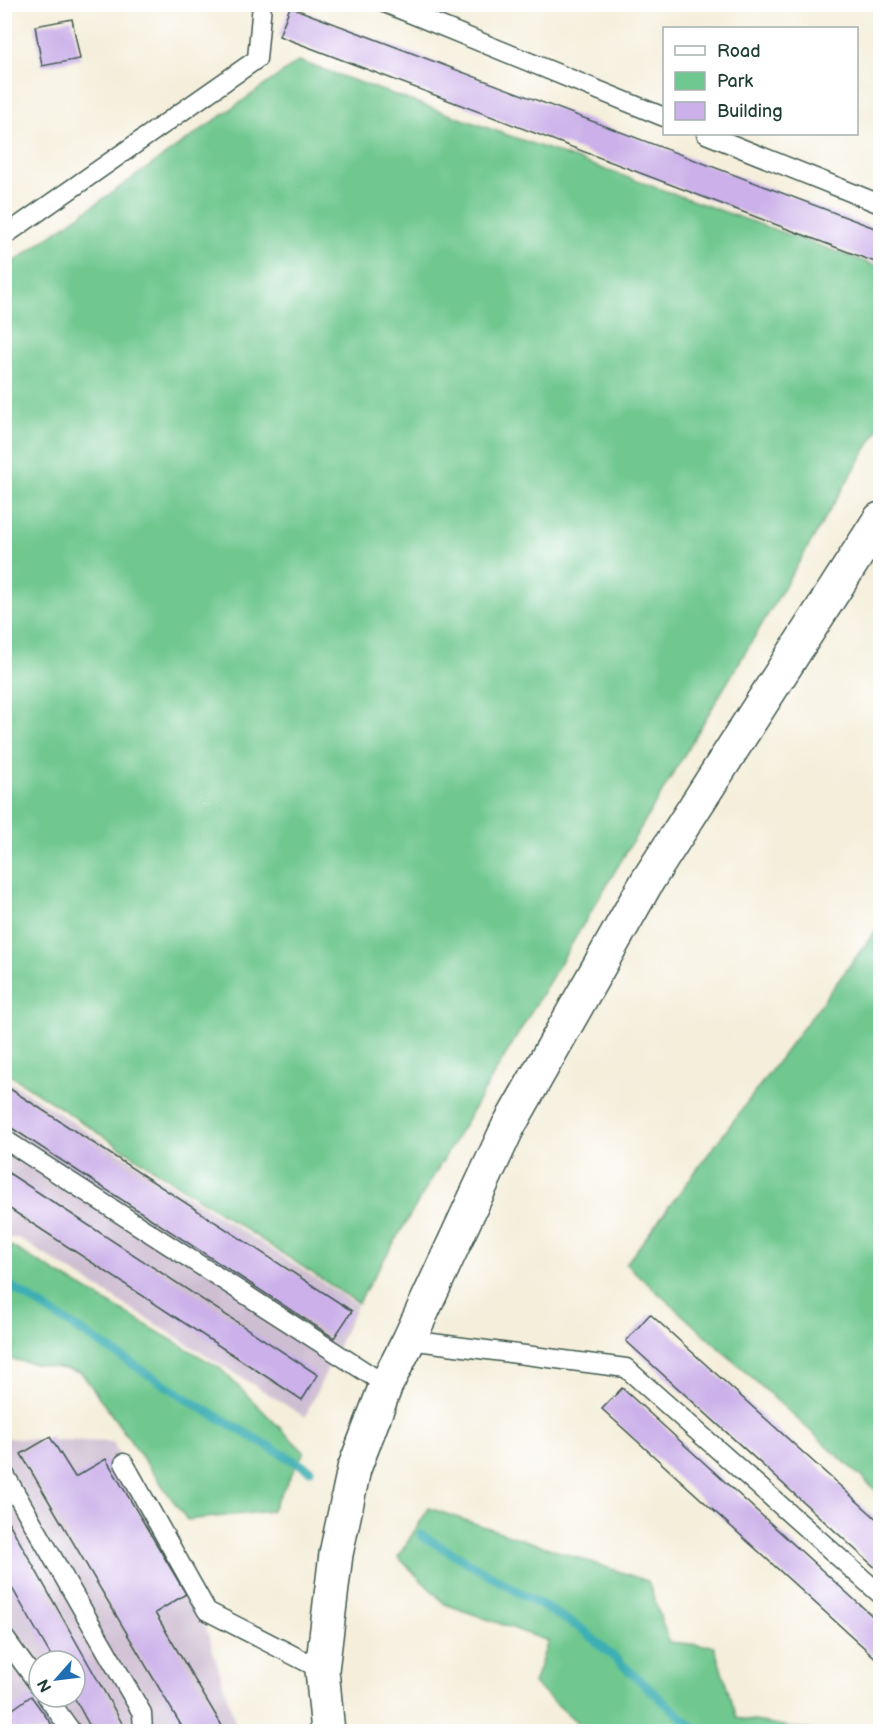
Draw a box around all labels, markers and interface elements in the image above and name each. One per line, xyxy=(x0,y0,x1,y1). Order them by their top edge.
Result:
legend xyxy=(663,27,858,135)
text: Road xyxy=(717,41,761,62)
text: Park xyxy=(717,71,753,92)
text: Building xyxy=(717,101,783,122)
north arrow xyxy=(27,1649,87,1709)
text: N xyxy=(34,1676,56,1695)

